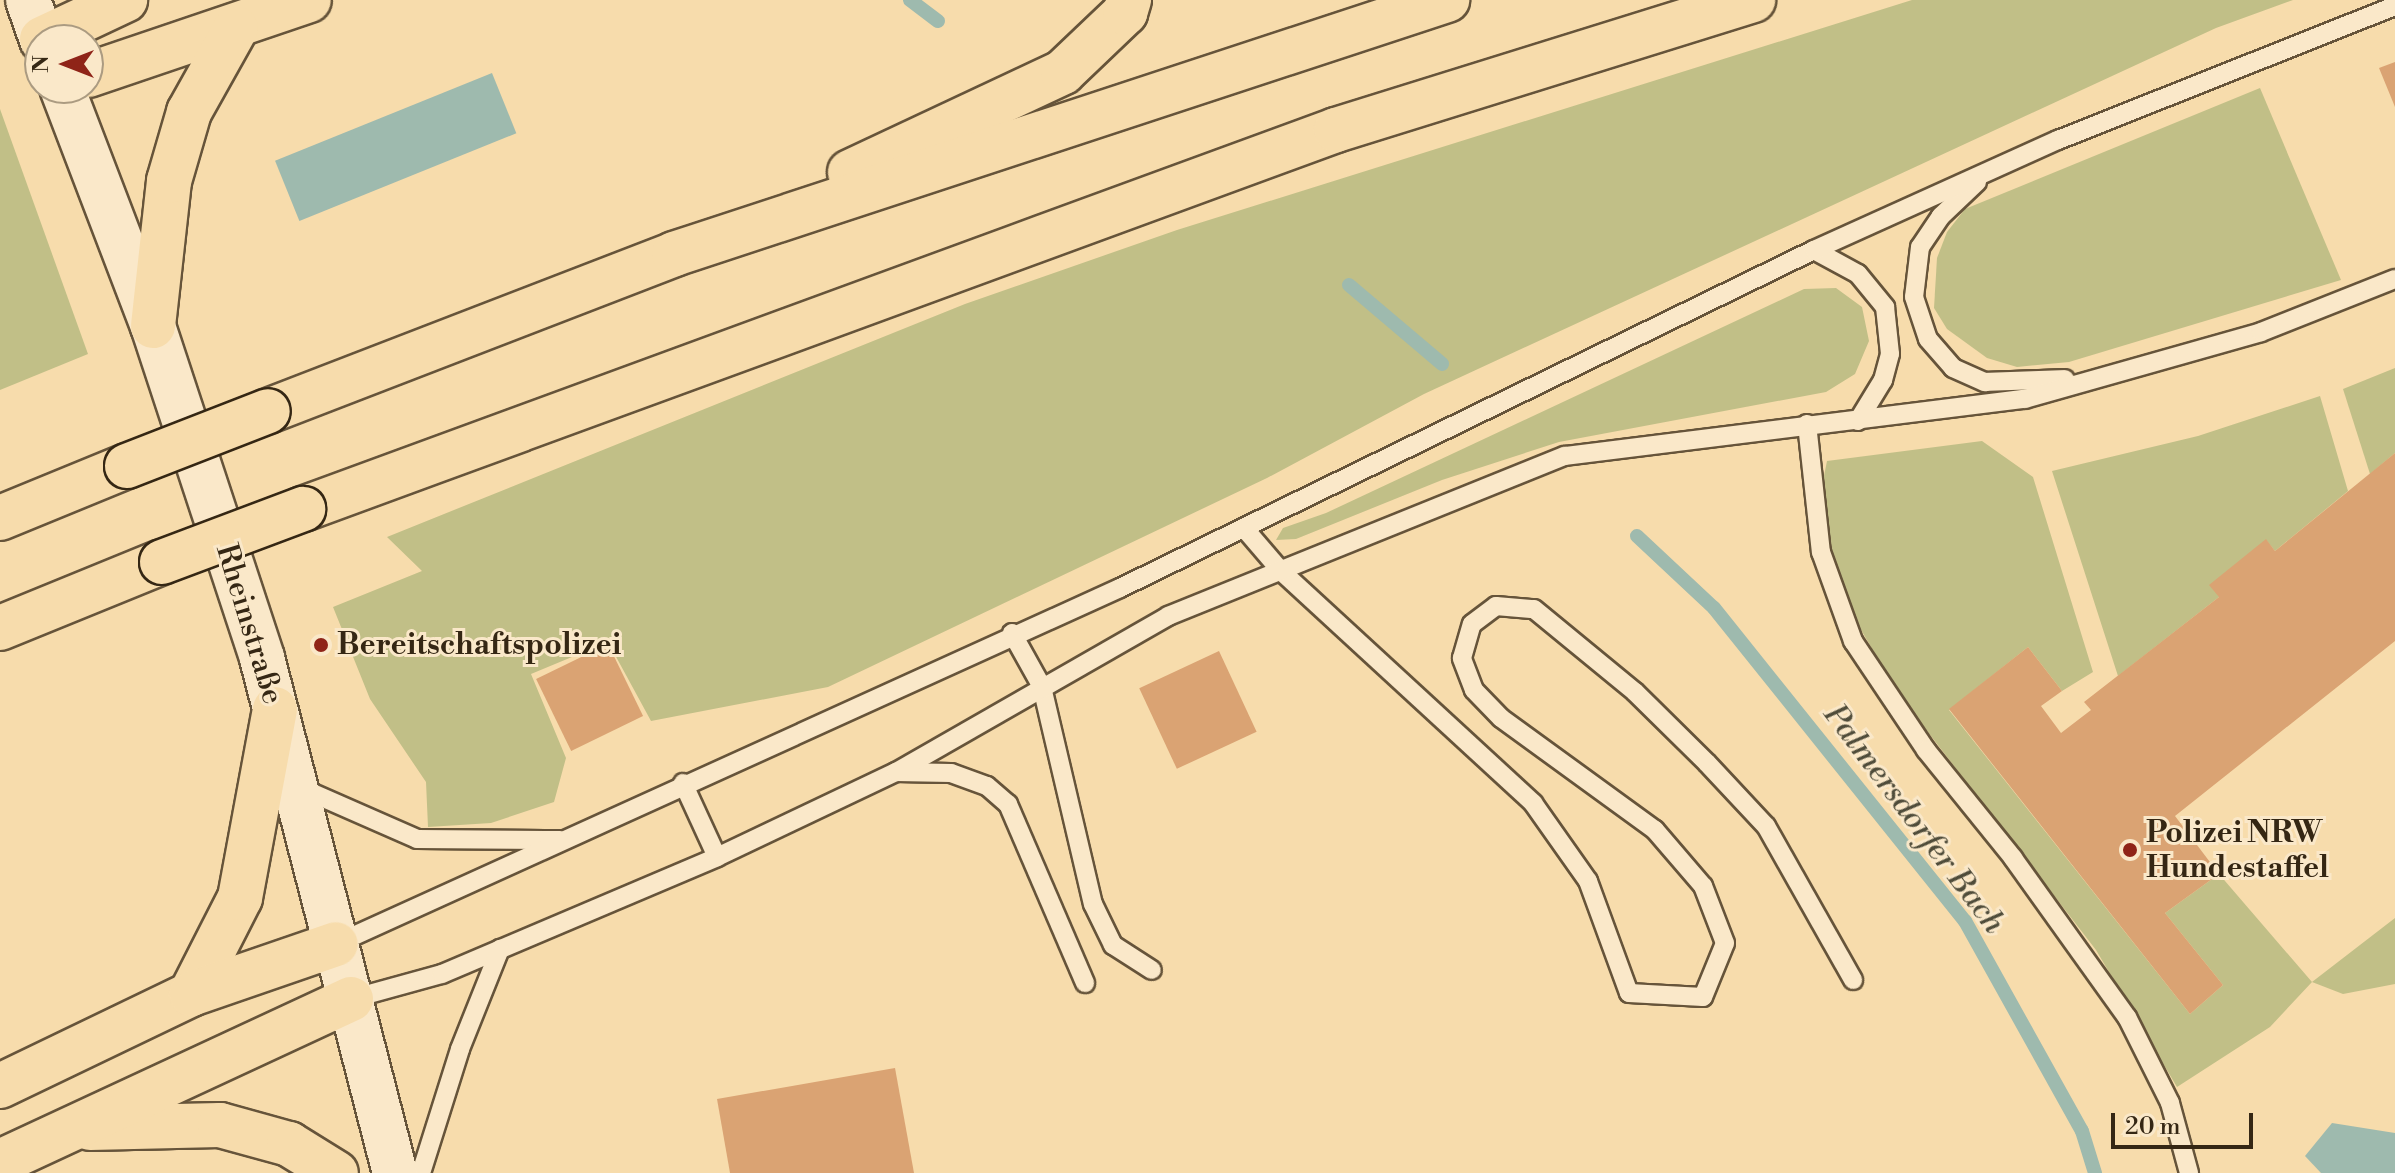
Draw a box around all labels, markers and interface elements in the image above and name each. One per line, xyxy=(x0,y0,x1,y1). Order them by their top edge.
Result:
north arrow xyxy=(24,24,104,104)
text: N xyxy=(28,55,55,73)
street label: Rheinstraße xyxy=(208,540,290,708)
place label: Bereitschaftspolizei xyxy=(337,627,621,663)
marker: Bereitschaftspolizei xyxy=(312,636,330,654)
water label: Palmersdorfer Bach xyxy=(1815,697,2013,941)
place label: Polizei NRW Hundestaffel xyxy=(2146,815,2329,886)
marker: Polizei NRW Hundestaffel xyxy=(2121,841,2139,859)
scale bar xyxy=(2115,1097,2257,1147)
text: 20 m xyxy=(2125,1112,2181,1142)

